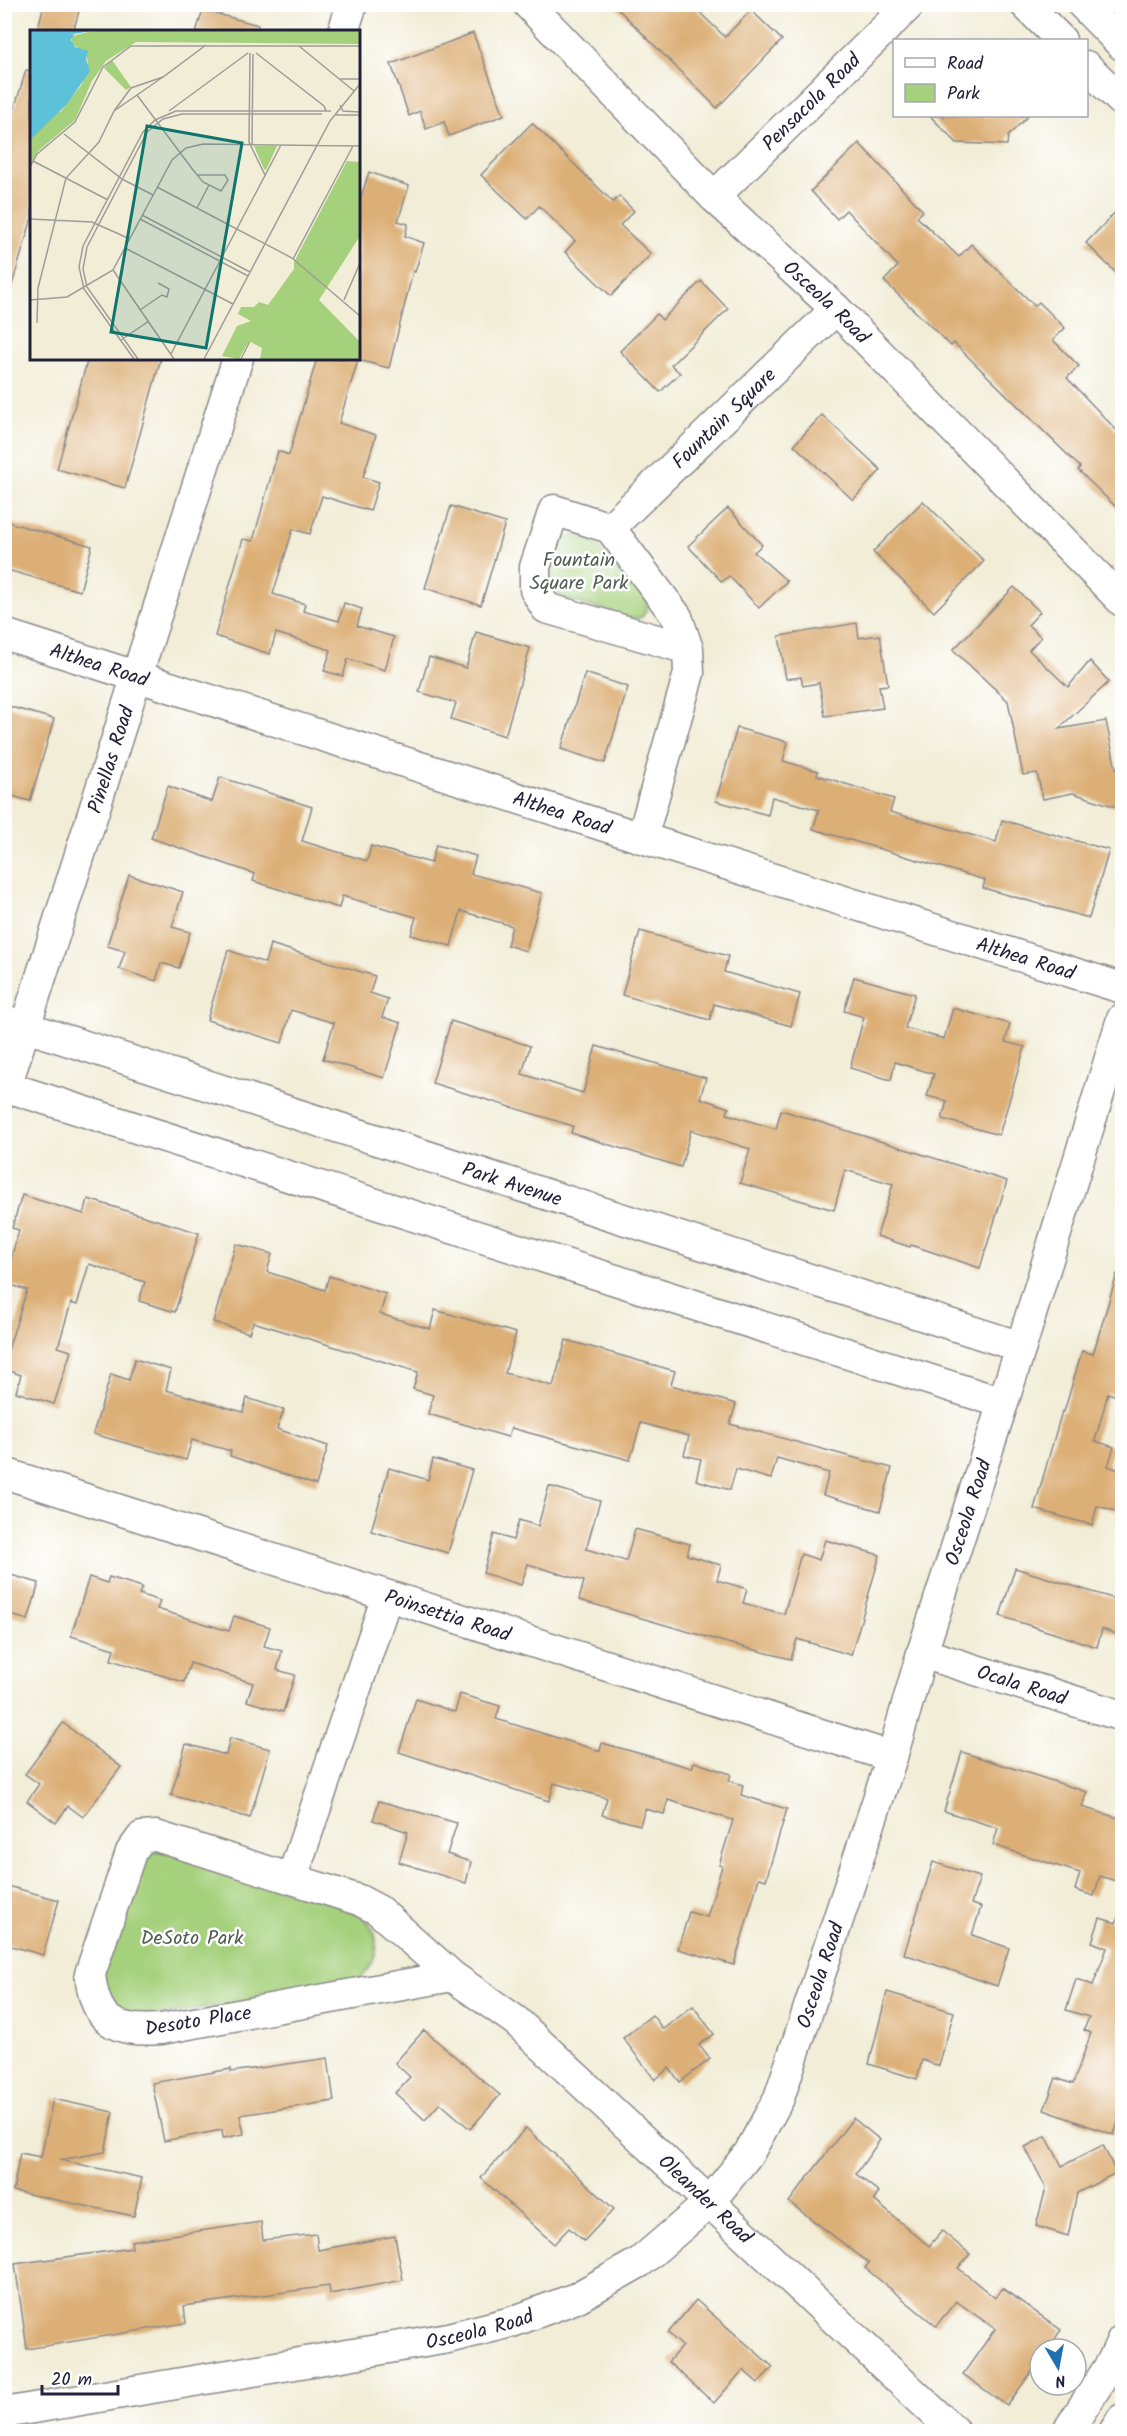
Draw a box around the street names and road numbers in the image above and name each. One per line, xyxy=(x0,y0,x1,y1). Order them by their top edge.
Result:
street label: Pensacola Road xyxy=(755,46,870,160)
street label: Osceola Road xyxy=(775,254,877,353)
street label: Fountain Square xyxy=(665,361,785,478)
street label: Althea Road xyxy=(45,636,153,697)
street label: Pinellas Road xyxy=(80,701,145,818)
street label: Althea Road xyxy=(508,784,616,845)
street label: Althea Road xyxy=(972,929,1080,991)
street label: Park Avenue xyxy=(458,1154,566,1216)
street label: Osceola Road xyxy=(937,1454,1002,1570)
street label: Poinsettia Road xyxy=(380,1582,515,1652)
street label: Ocala Road xyxy=(972,1657,1072,1716)
street label: Osceola Road xyxy=(789,1917,854,2033)
street label: Desoto Place xyxy=(143,1998,254,2046)
street label: Oleander Road xyxy=(650,2148,760,2254)
street label: Osceola Road xyxy=(424,2301,540,2359)

